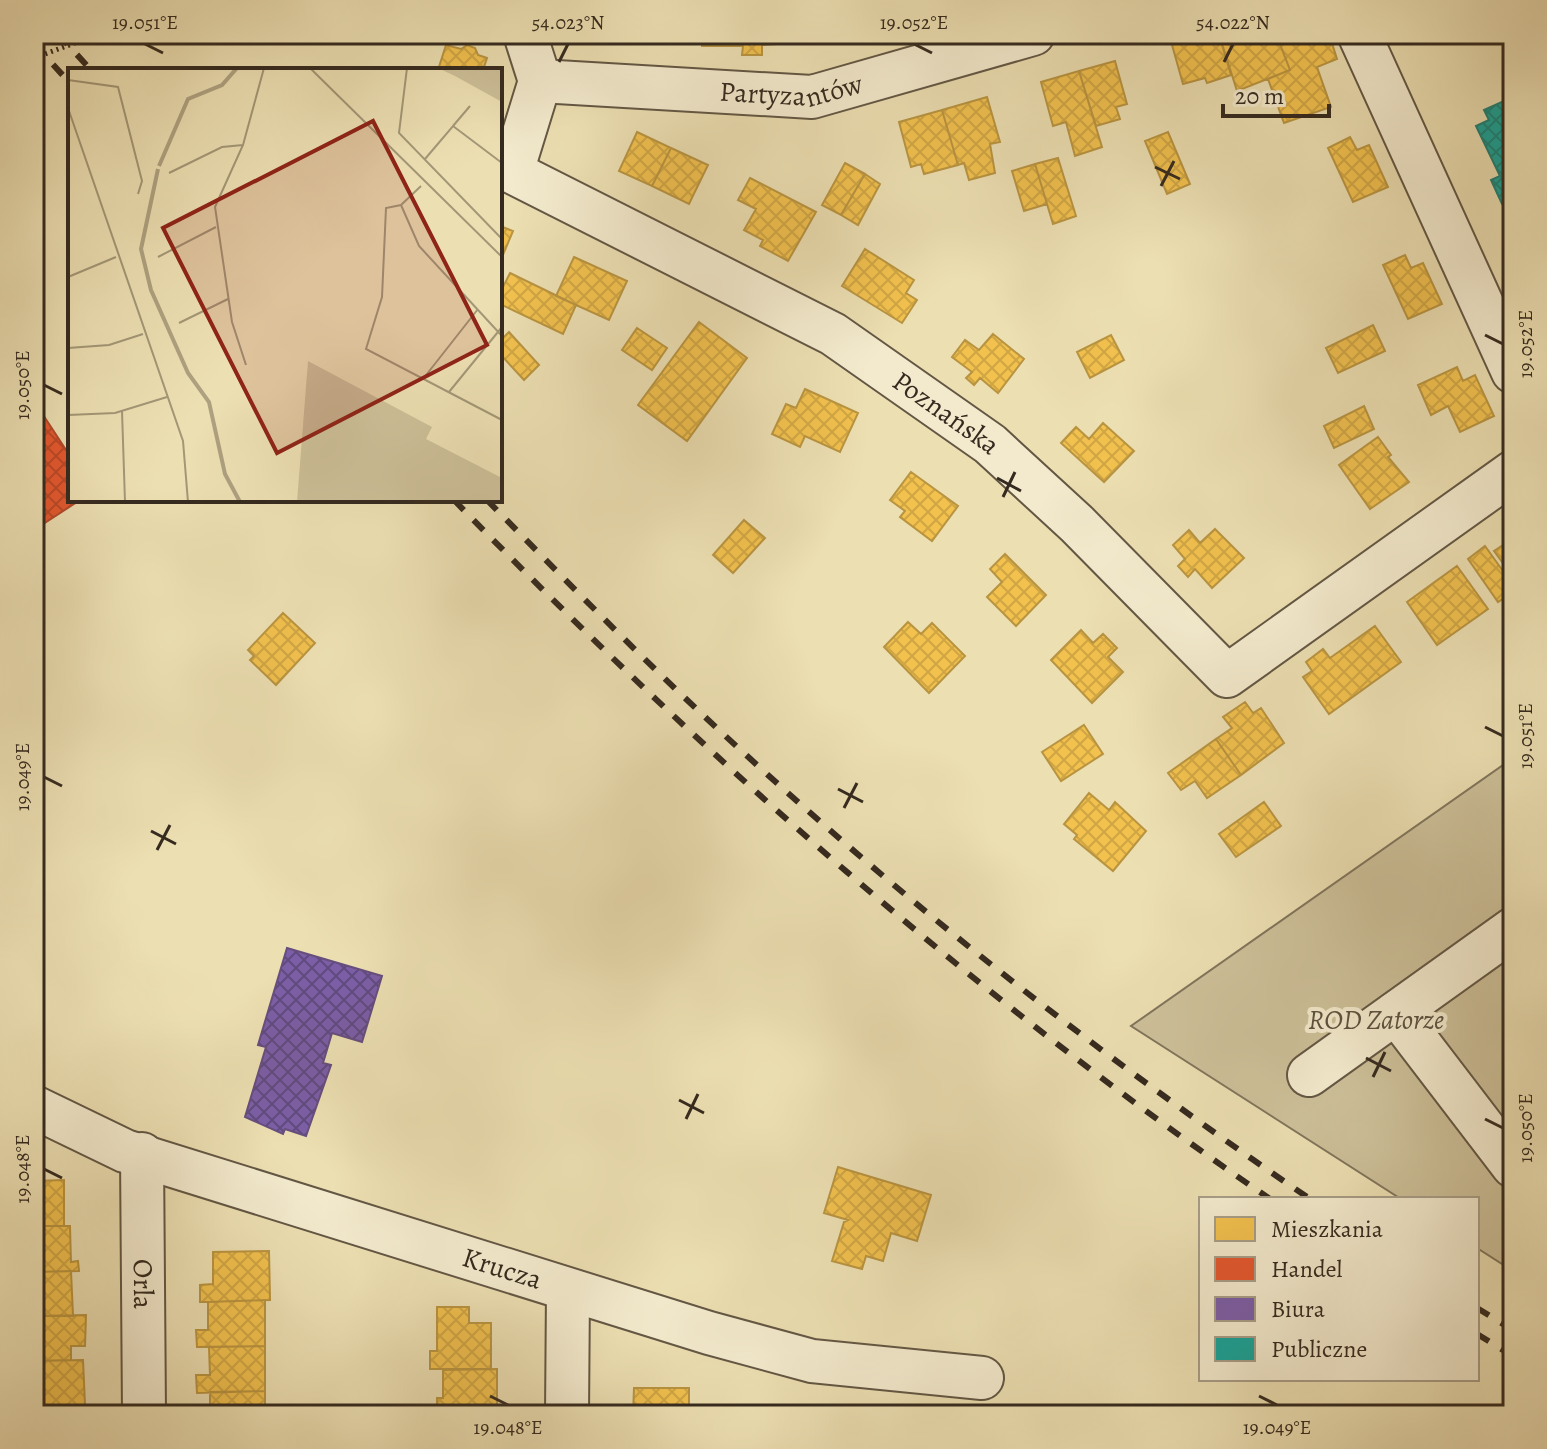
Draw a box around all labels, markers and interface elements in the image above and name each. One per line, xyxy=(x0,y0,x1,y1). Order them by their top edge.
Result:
text: 19.051°E xyxy=(112,9,178,36)
text: 54.023°N xyxy=(532,9,604,36)
text: 19.052°E xyxy=(880,9,948,36)
text: 54.022°N xyxy=(1196,9,1270,36)
street label: Partyzantów xyxy=(718,65,867,117)
inset map xyxy=(68,68,502,502)
scale bar xyxy=(1223,68,1329,118)
text: 20 m xyxy=(1235,80,1284,112)
text: 19.052°E xyxy=(1512,310,1539,378)
text: 19.050°E xyxy=(9,350,36,420)
street label: Poznańska xyxy=(885,362,1008,463)
text: 19.051°E xyxy=(1512,703,1539,769)
text: 19.049°E xyxy=(9,743,36,811)
park label: ROD Zatorze xyxy=(1308,1001,1444,1039)
text: 19.050°E xyxy=(1512,1093,1539,1163)
text: 19.048°E xyxy=(9,1134,36,1204)
legend xyxy=(1199,1197,1479,1381)
text: Mieszkania xyxy=(1271,1213,1384,1245)
street label: Krucza xyxy=(458,1238,547,1299)
text: Handel xyxy=(1271,1253,1343,1285)
street label: Orla xyxy=(124,1259,162,1309)
text: Biura xyxy=(1271,1293,1326,1325)
text: Publiczne xyxy=(1271,1333,1367,1365)
text: 19.048°E xyxy=(473,1414,543,1441)
text: 19.049°E xyxy=(1243,1414,1311,1441)

